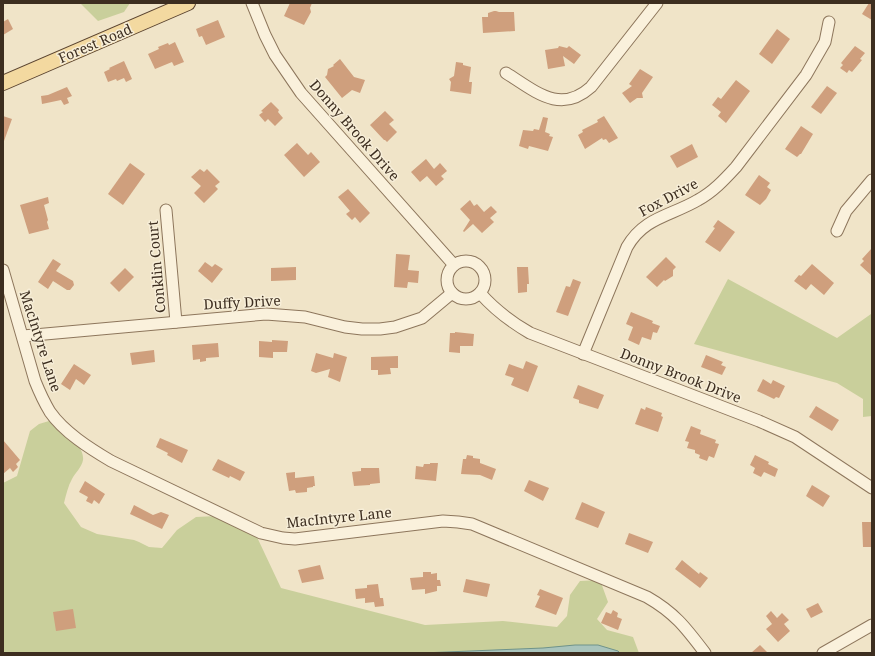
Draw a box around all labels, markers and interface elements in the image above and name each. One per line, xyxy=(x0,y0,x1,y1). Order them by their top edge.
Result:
street label: Forest Road xyxy=(55,19,135,67)
street label: Donny Brook Drive xyxy=(306,75,404,185)
street label: Fox Drive xyxy=(635,174,701,220)
street label: Conklin Court xyxy=(143,220,169,314)
street label: MacIntyre Lane xyxy=(16,288,66,394)
street label: Duffy Drive xyxy=(203,290,281,314)
street label: Donny Brook Drive xyxy=(618,343,744,407)
street label: MacIntyre Lane xyxy=(285,502,393,532)

